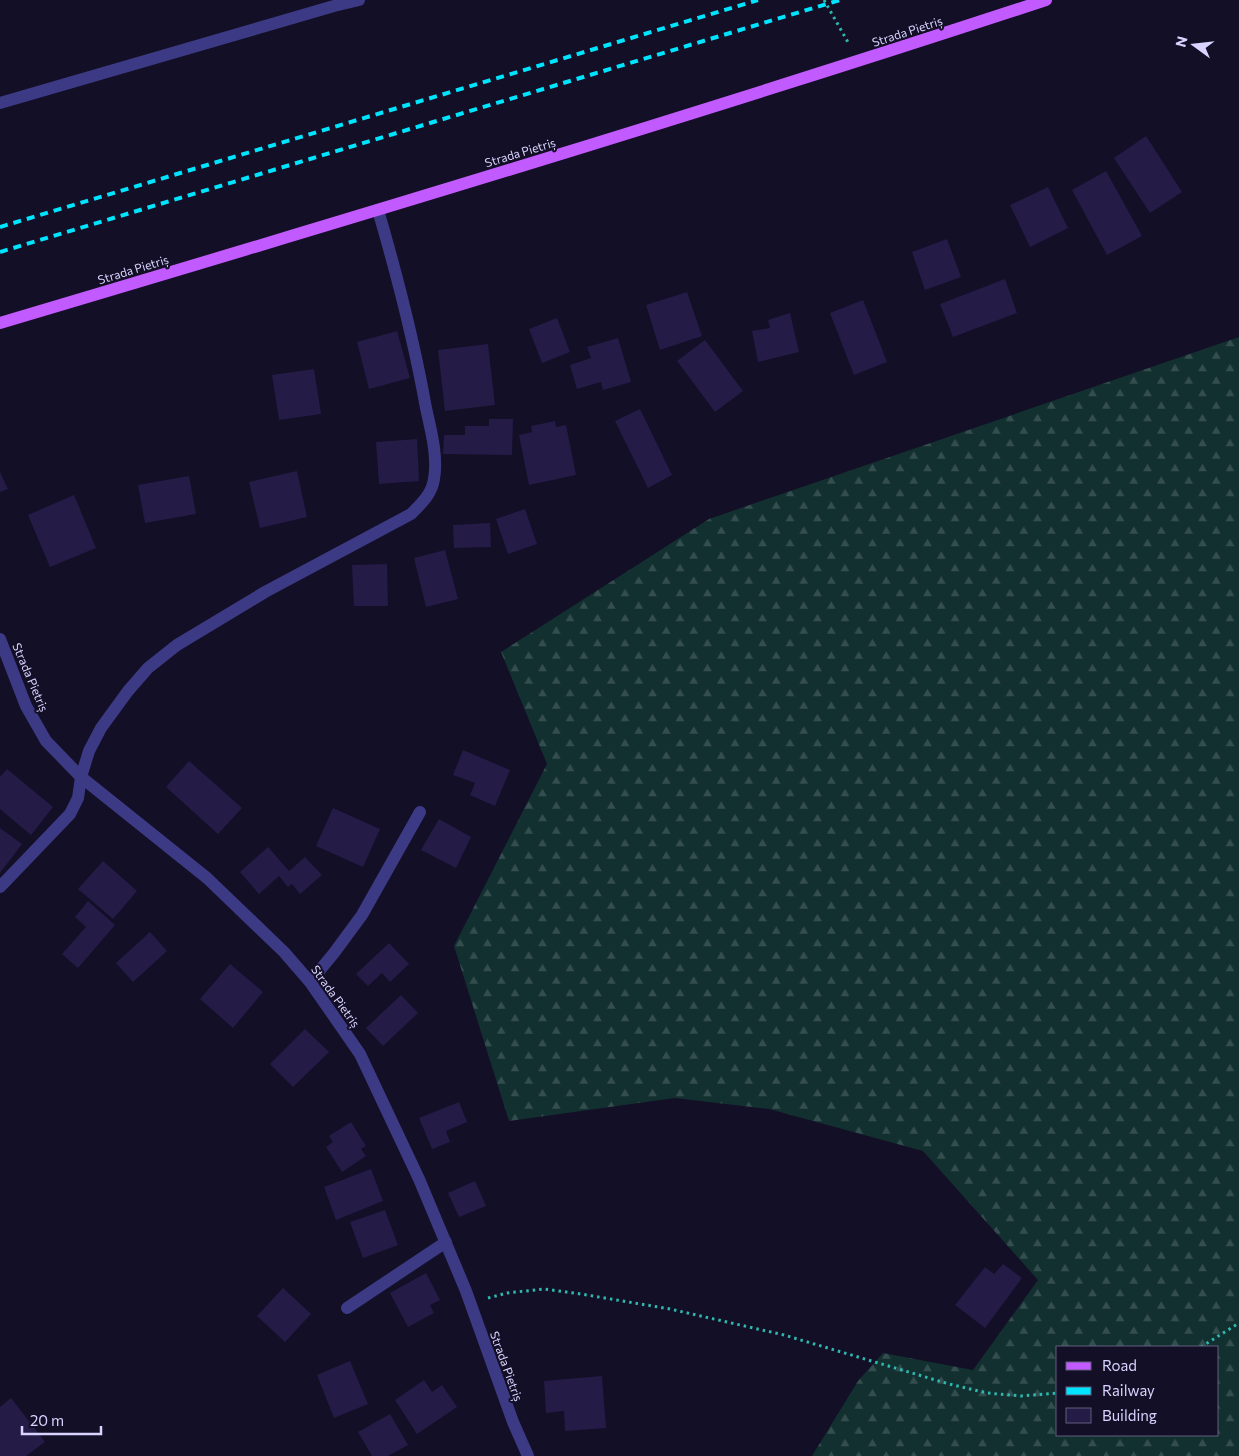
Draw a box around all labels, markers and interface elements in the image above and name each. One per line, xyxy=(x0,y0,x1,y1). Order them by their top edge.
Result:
street label: Strada Pietriș xyxy=(870,13,944,50)
north arrow xyxy=(1169,20,1219,70)
text: N xyxy=(1171,34,1191,49)
street label: Strada Pietriș xyxy=(483,135,557,170)
street label: Strada Pietriș xyxy=(96,252,170,287)
street label: Strada Pietriș xyxy=(9,640,52,714)
street label: Strada Pietriș xyxy=(308,962,363,1030)
street label: Strada Pietriș xyxy=(487,1329,526,1403)
legend xyxy=(1056,1346,1219,1436)
text: Road xyxy=(1102,1356,1137,1374)
text: Railway xyxy=(1102,1381,1155,1399)
scale bar xyxy=(22,1404,101,1436)
text: Building xyxy=(1102,1406,1157,1424)
text: 20 m xyxy=(30,1411,64,1429)

